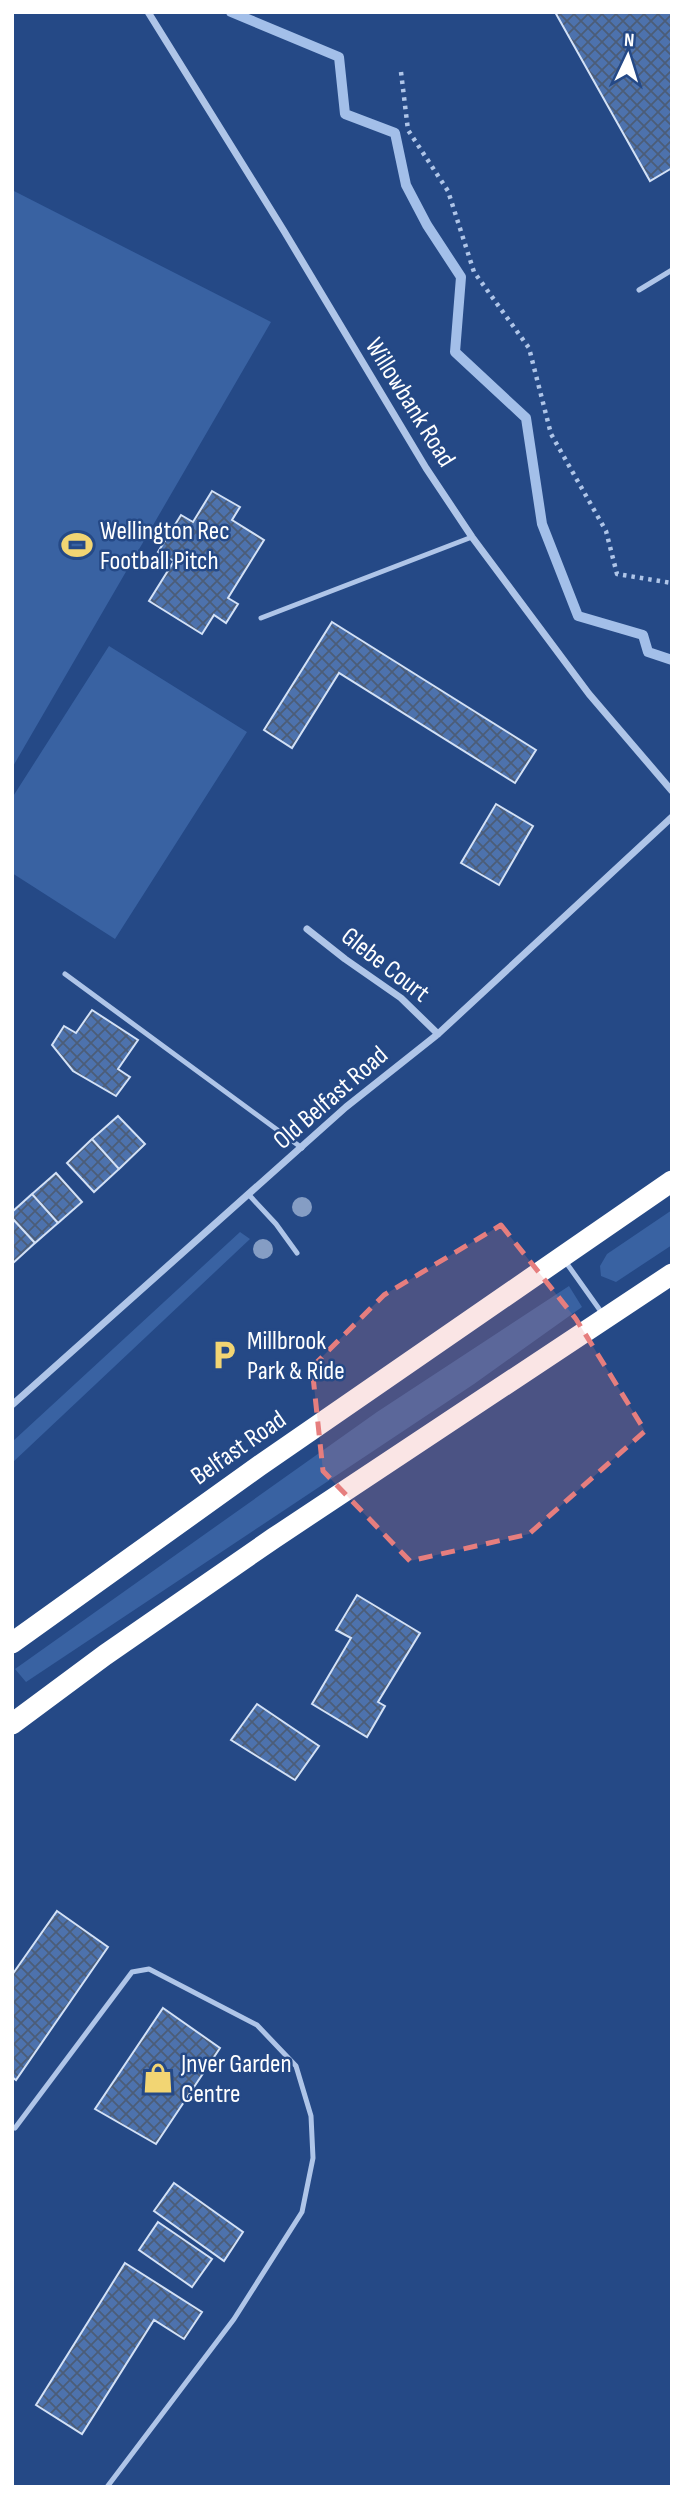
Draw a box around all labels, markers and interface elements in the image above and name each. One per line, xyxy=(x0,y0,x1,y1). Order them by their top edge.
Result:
north arrow xyxy=(593,21,663,91)
text: N xyxy=(623,29,635,52)
street label: Willowbank Road xyxy=(358,333,462,473)
place label: Wellington Rec Football Pitch xyxy=(100,516,230,577)
sports icon: Wellington Rec Football Pitch xyxy=(60,528,94,562)
street label: Glebe Court xyxy=(335,921,435,1009)
street label: Old Belfast Road xyxy=(267,1040,395,1156)
place label: Millbrook Park & Ride xyxy=(247,1326,345,1387)
parking icon: Millbrook Park & Ride xyxy=(207,1338,241,1372)
street label: Belfast Road xyxy=(185,1404,292,1492)
place label: Jnver Garden Centre xyxy=(180,2049,292,2110)
shop icon: Jnver Garden Centre xyxy=(141,2061,175,2095)

